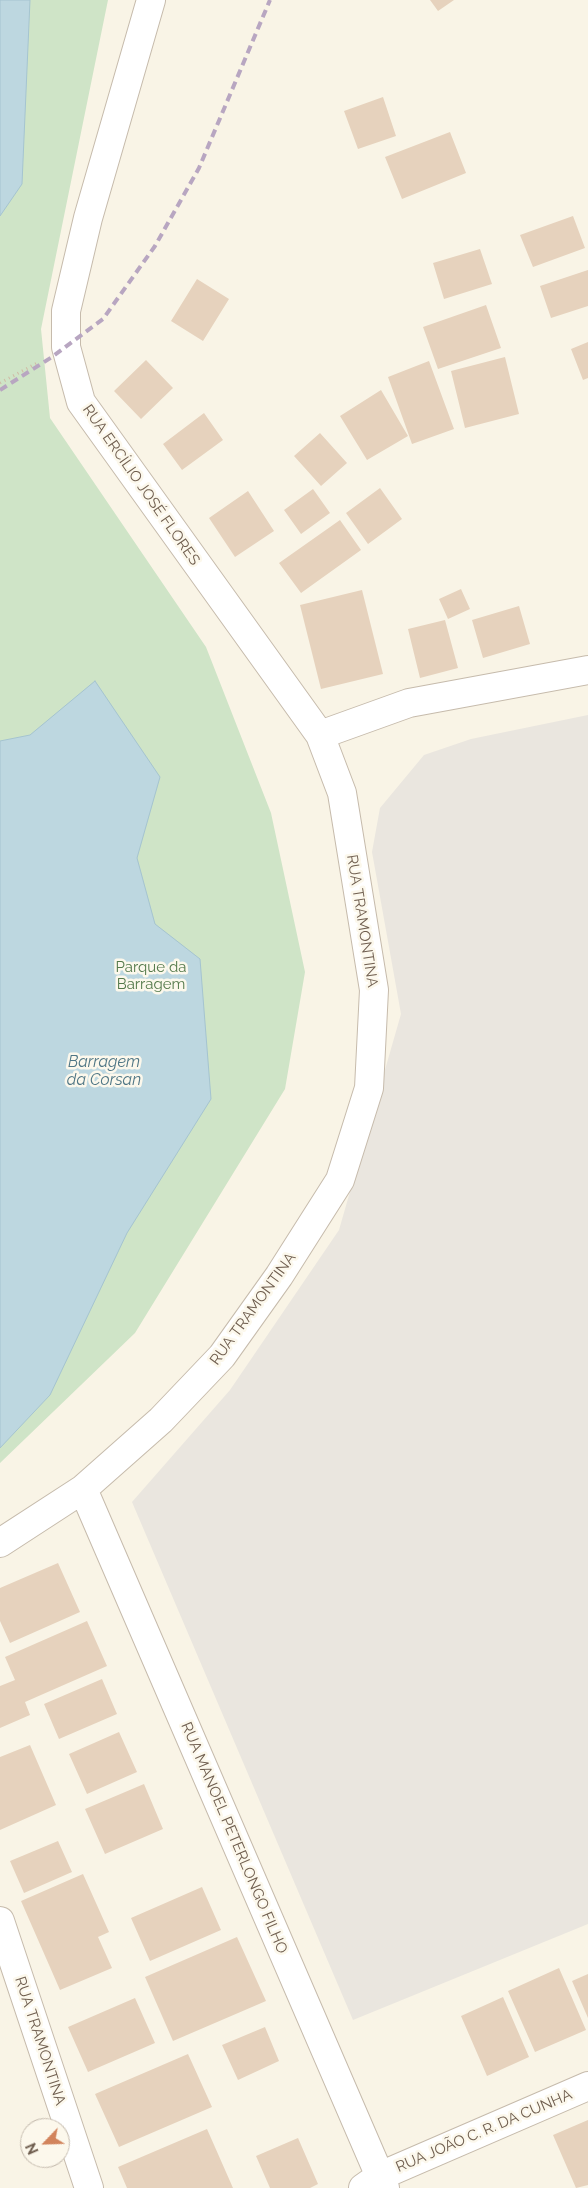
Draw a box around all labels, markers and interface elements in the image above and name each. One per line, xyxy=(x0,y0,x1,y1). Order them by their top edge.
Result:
street label: RUA ERCÍLIO JOSÉ FLORES xyxy=(79,401,203,569)
street label: RUA TRAMONTINA xyxy=(343,853,381,989)
park label: Parque da Barragem xyxy=(116,958,186,993)
water label: Barragem da Corsan xyxy=(67,1052,141,1090)
street label: RUA TRAMONTINA xyxy=(206,1249,300,1369)
street label: RUA MANOEL PETERLONGO FILHO xyxy=(177,1720,291,1956)
street label: RUA TRAMONTINA xyxy=(11,1974,69,2108)
street label: RUA JOÃO C. R. DA CUNHA xyxy=(393,2086,575,2176)
north arrow xyxy=(20,2118,70,2168)
text: N xyxy=(23,2141,42,2157)

